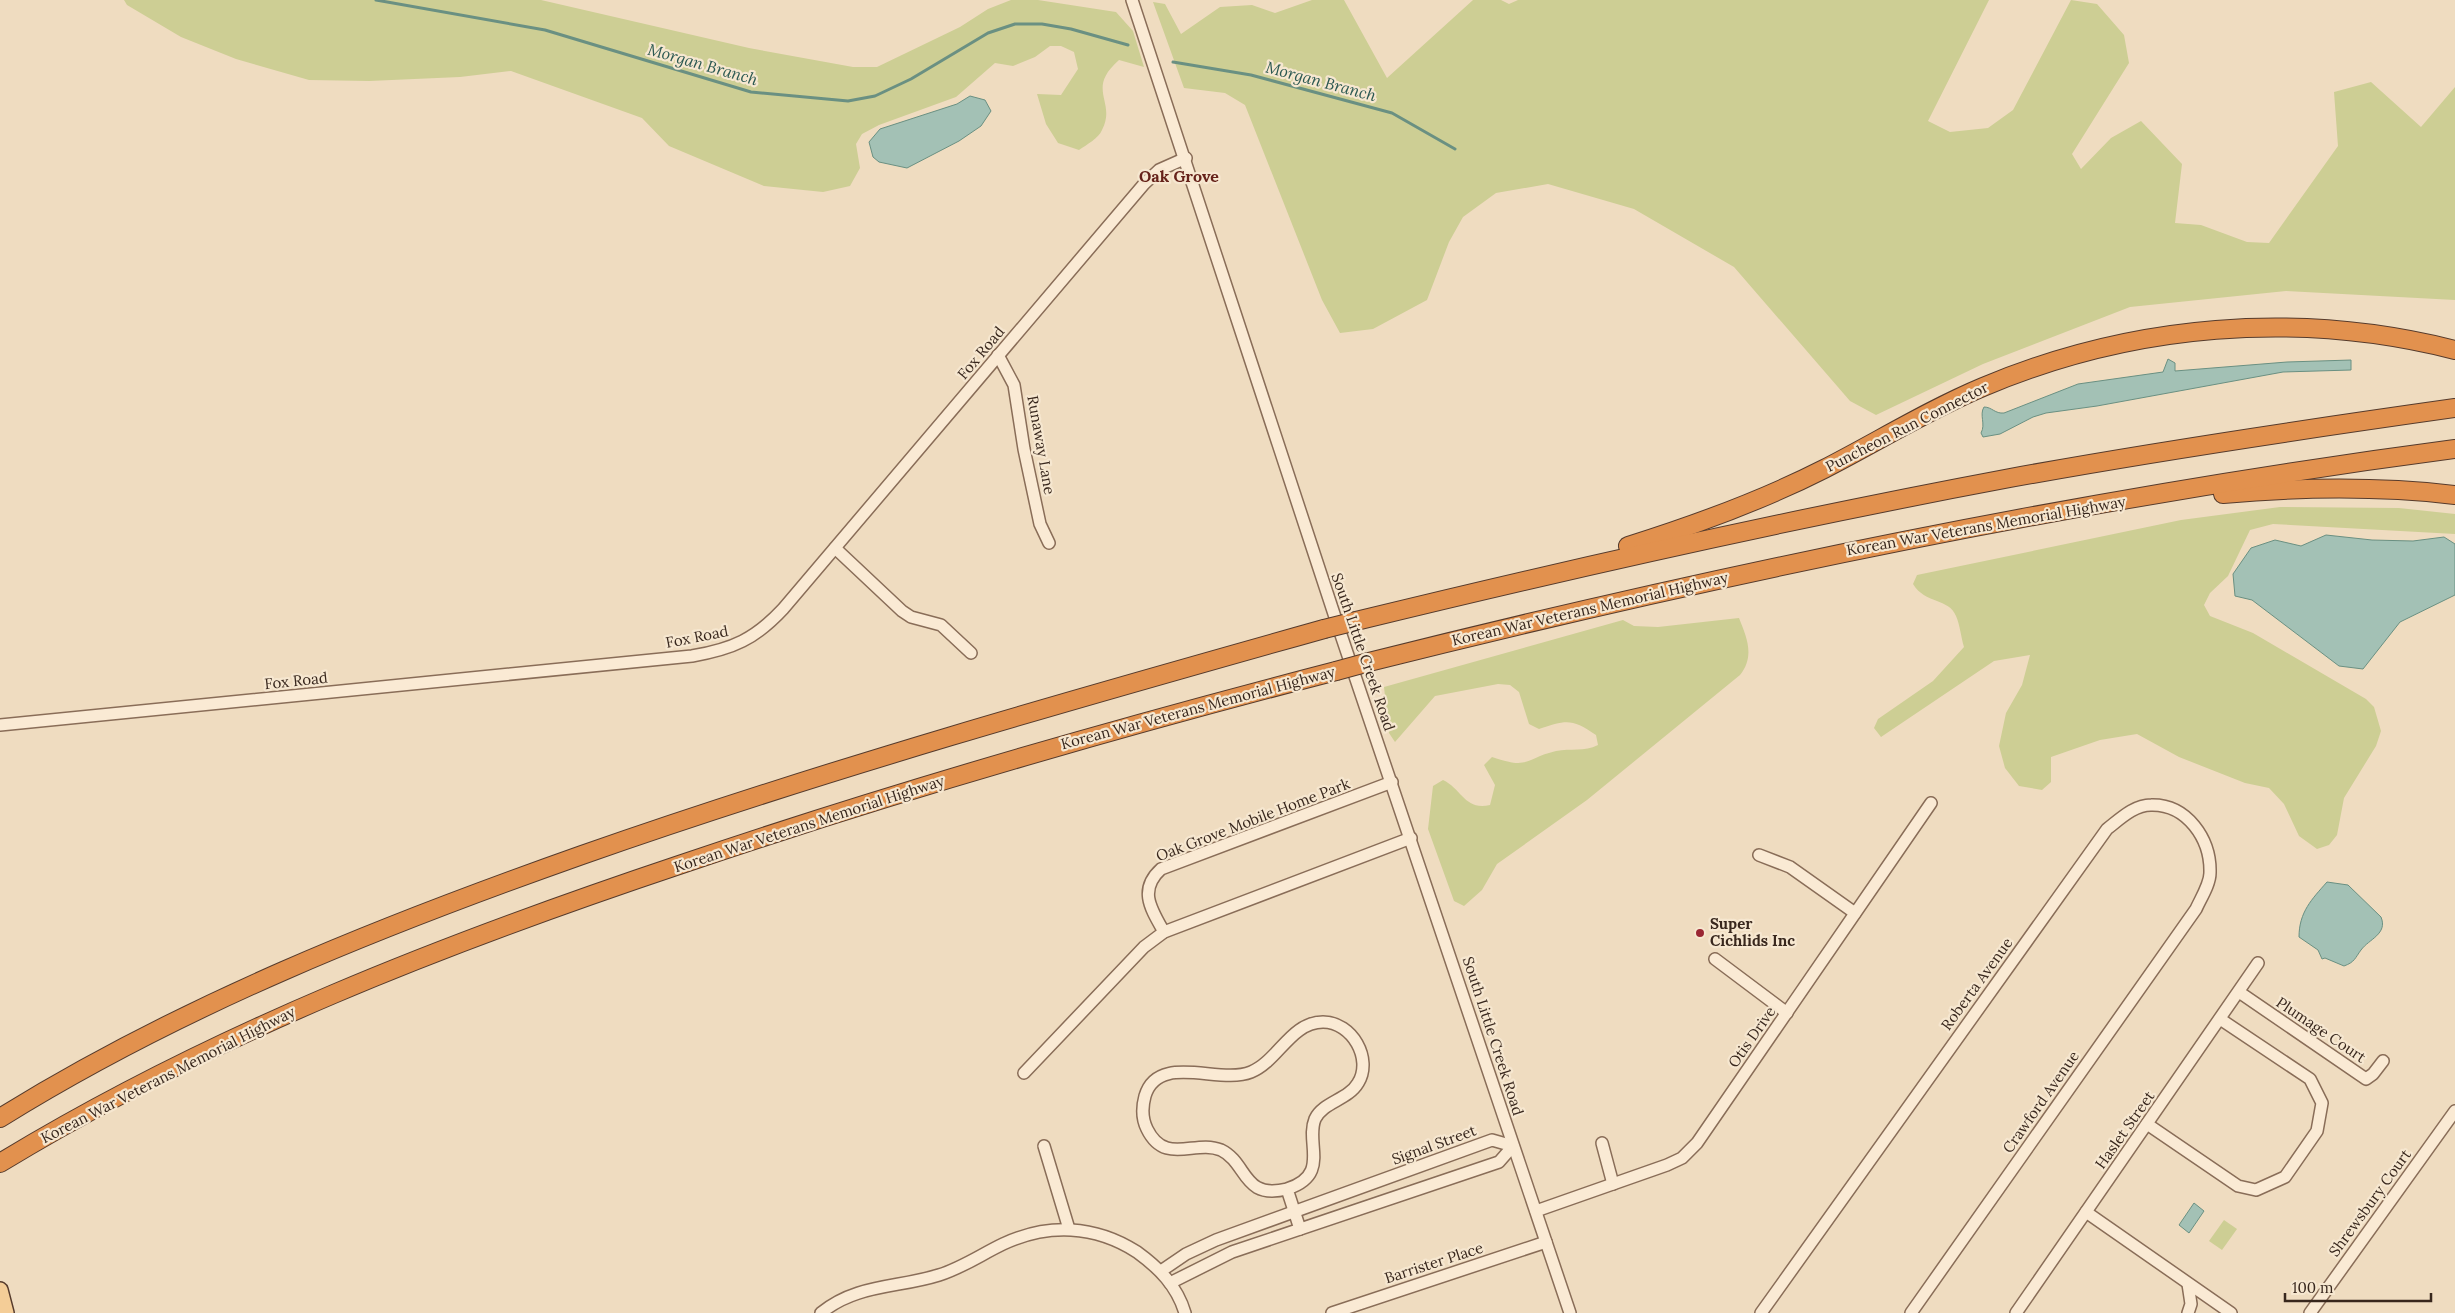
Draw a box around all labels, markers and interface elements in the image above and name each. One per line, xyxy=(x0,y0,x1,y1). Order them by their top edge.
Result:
water label: Morgan Branch xyxy=(646,39,760,89)
water label: Morgan Branch xyxy=(1264,57,1378,105)
district label: Oak Grove xyxy=(1139,166,1219,186)
street label: Fox Road xyxy=(953,322,1008,383)
street label: Puncheon Run Connector xyxy=(1822,377,1992,476)
street label: Runaway Lane xyxy=(1023,394,1060,496)
street label: Korean War Veterans Memorial Highway xyxy=(1845,492,2127,559)
street label: Korean War Veterans Memorial Highway xyxy=(1450,567,1730,650)
street label: South Little Creek Road xyxy=(1327,570,1399,733)
street label: Fox Road xyxy=(664,621,730,652)
street label: Korean War Veterans Memorial Highway xyxy=(1059,662,1337,753)
street label: Fox Road xyxy=(263,668,328,693)
street label: Korean War Veterans Memorial Highway xyxy=(671,771,946,876)
street label: Oak Grove Mobile Home Park xyxy=(1153,774,1352,865)
place label: Super Cichlids Inc xyxy=(1710,914,1795,950)
marker: Super Cichlids Inc xyxy=(1694,927,1706,939)
street label: Roberta Avenue xyxy=(1937,934,2017,1034)
street label: South Little Creek Road xyxy=(1459,954,1528,1118)
street label: Plumage Court xyxy=(2273,993,2370,1067)
street label: Korean War Veterans Memorial Highway xyxy=(37,1002,298,1147)
street label: Otis Drive xyxy=(1724,1002,1780,1071)
street label: Crawford Avenue xyxy=(1998,1047,2083,1156)
street label: Haslet Street xyxy=(2091,1087,2158,1172)
street label: Signal Street xyxy=(1389,1120,1479,1169)
street label: Shrewsbury Court xyxy=(2324,1145,2415,1260)
street label: Barrister Place xyxy=(1382,1238,1486,1287)
scale bar xyxy=(2285,1270,2431,1302)
text: 100 m xyxy=(2292,1278,2333,1297)

